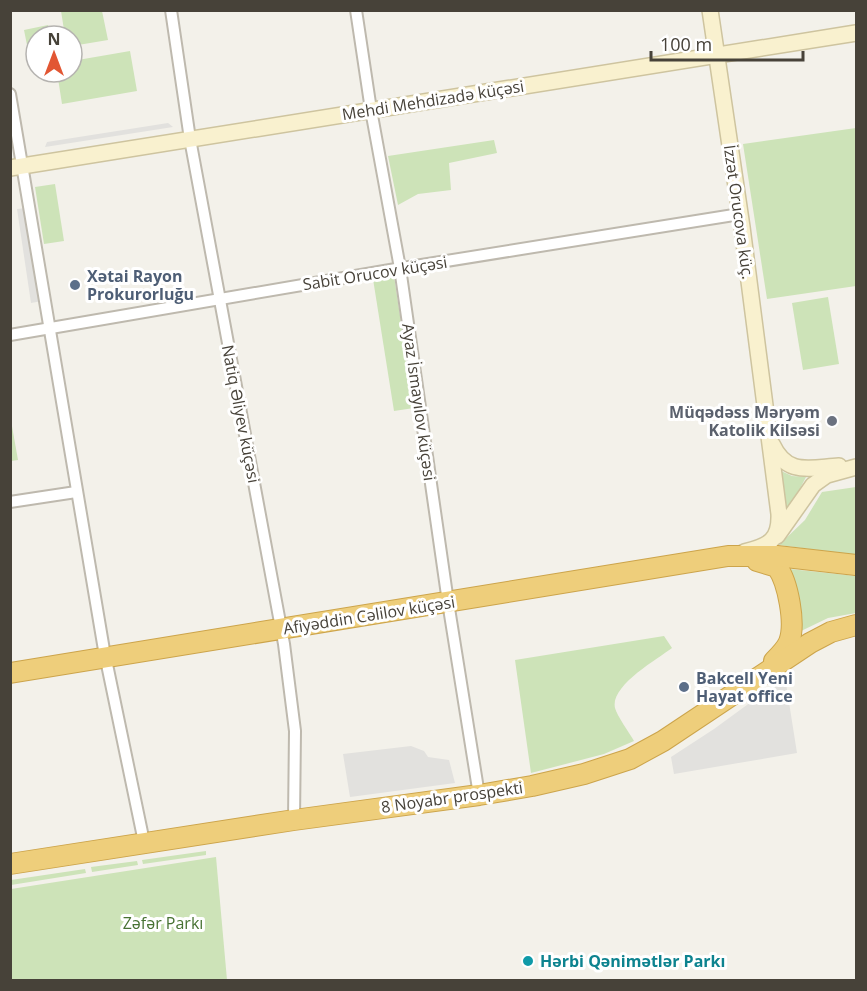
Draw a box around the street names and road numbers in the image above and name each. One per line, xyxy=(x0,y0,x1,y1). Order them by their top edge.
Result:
street label: Mehdi Mehdizadə küçəsi xyxy=(340,75,526,125)
street label: İzzət Orucova küç. xyxy=(719,143,759,281)
street label: Sabit Orucov küçəsi xyxy=(301,251,449,295)
street label: Ayaz İsmayılov küçəsi xyxy=(397,322,441,482)
street label: Natiq Əliyev küçəsi xyxy=(217,343,265,485)
street label: Afiyəddin Cəlilov küçəsi xyxy=(282,591,456,639)
street label: 8 Noyabr prospekti xyxy=(380,776,524,818)

